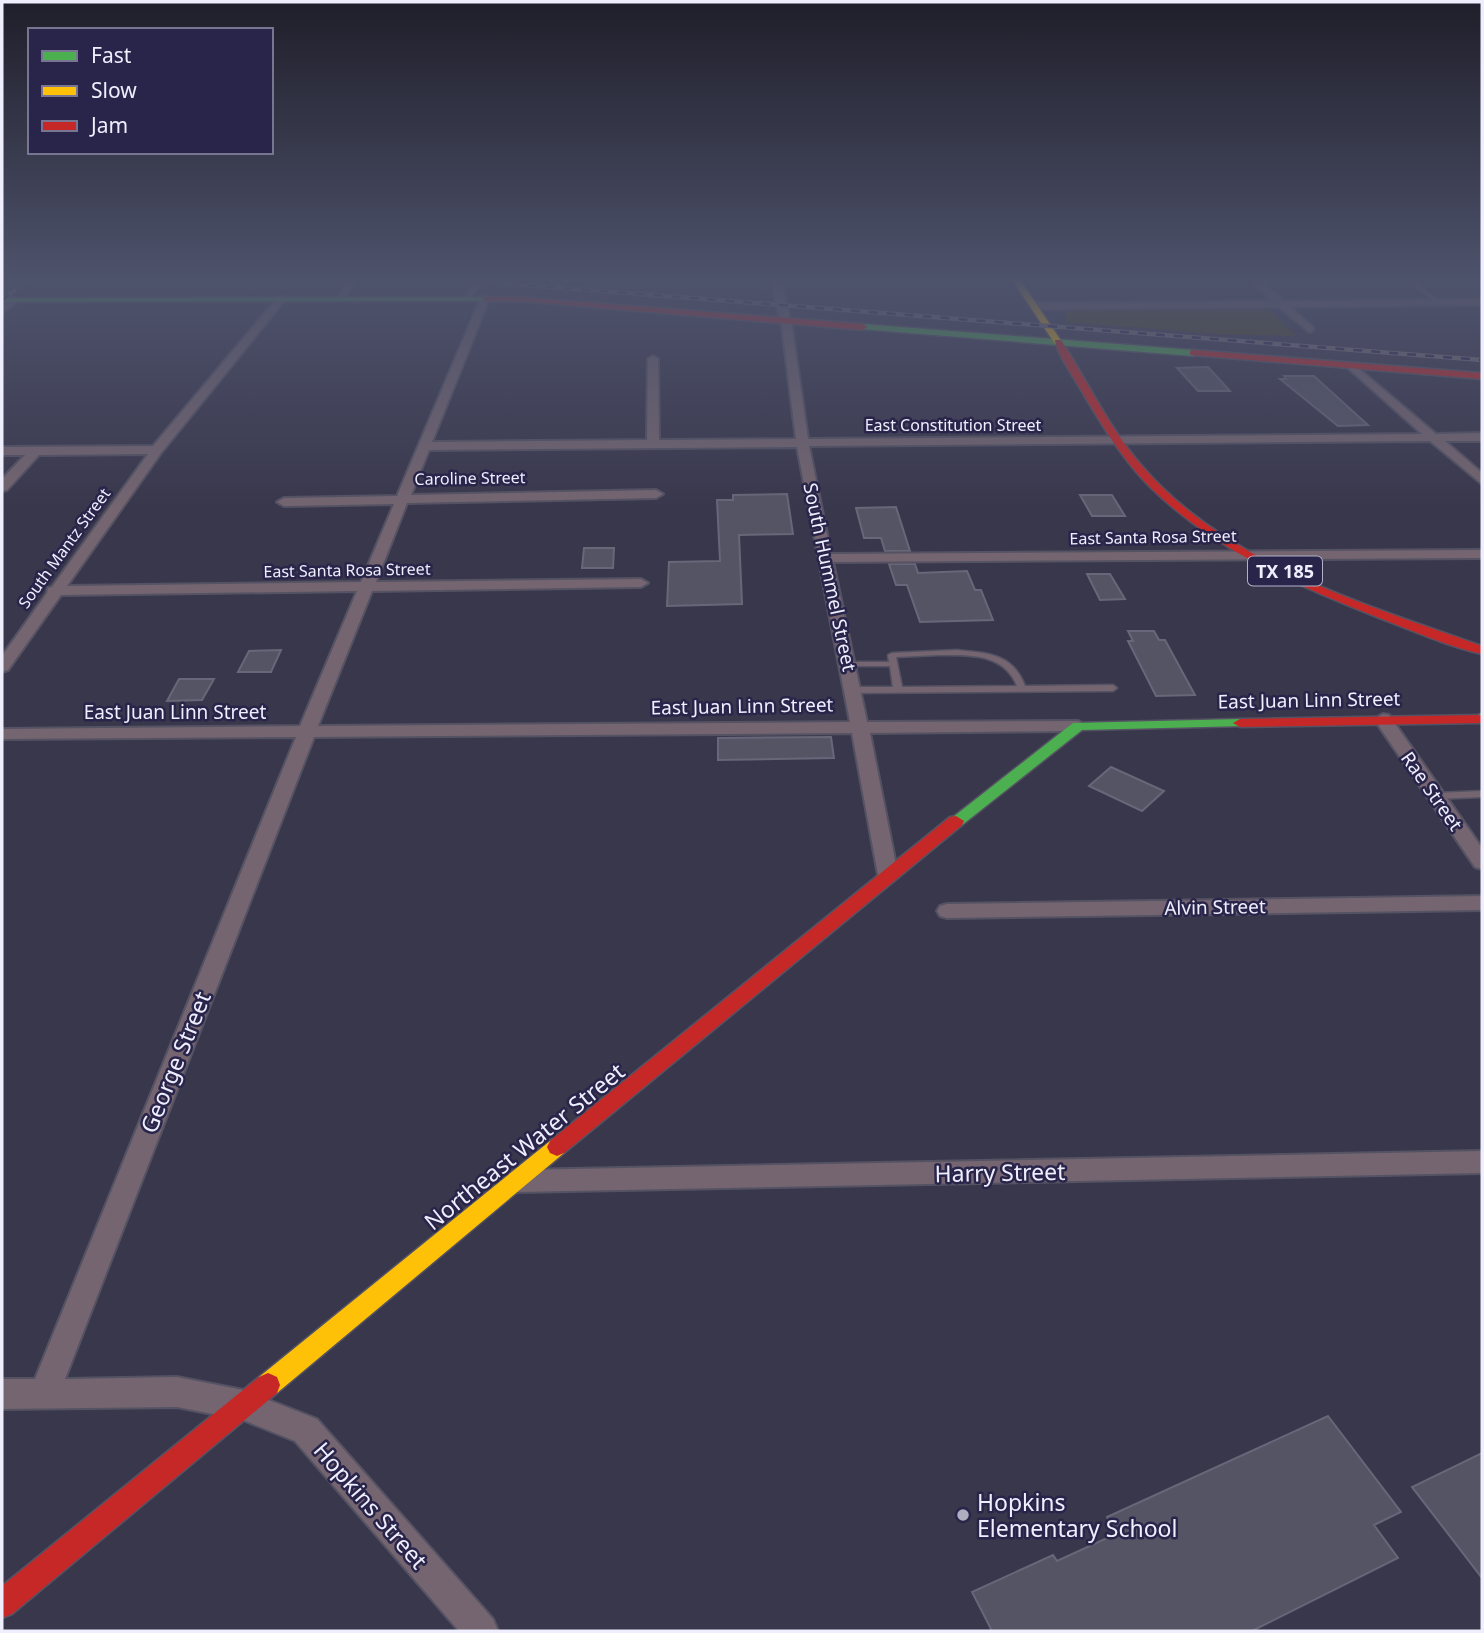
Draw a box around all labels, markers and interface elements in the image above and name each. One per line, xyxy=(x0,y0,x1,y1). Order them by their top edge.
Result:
legend xyxy=(28,28,273,154)
text: Fast xyxy=(91,41,132,69)
text: Slow xyxy=(91,76,137,104)
text: Jam xyxy=(89,111,128,139)
street label: East Constitution Street xyxy=(865,414,1042,436)
street label: Caroline Street xyxy=(414,466,526,490)
street label: South Hummel Street xyxy=(797,480,863,674)
street label: South Mantz Street xyxy=(13,483,115,613)
street label: East Santa Rosa Street xyxy=(1069,525,1237,549)
road number: TX 185 xyxy=(1248,556,1322,586)
street label: East Santa Rosa Street xyxy=(263,558,431,582)
street label: East Juan Linn Street xyxy=(1217,685,1401,715)
street label: East Juan Linn Street xyxy=(650,691,834,721)
street label: East Juan Linn Street xyxy=(84,699,266,725)
street label: Rae Street xyxy=(1395,746,1469,836)
street label: Alvin Street xyxy=(1164,893,1266,921)
street label: George Street xyxy=(132,986,218,1138)
street label: Northeast Water Street xyxy=(417,1055,631,1237)
street label: Harry Street xyxy=(934,1155,1066,1189)
street label: Hopkins Street xyxy=(307,1435,435,1575)
place label: Hopkins Elementary School xyxy=(977,1486,1177,1544)
marker: Hopkins Elementary School xyxy=(955,1507,971,1523)

